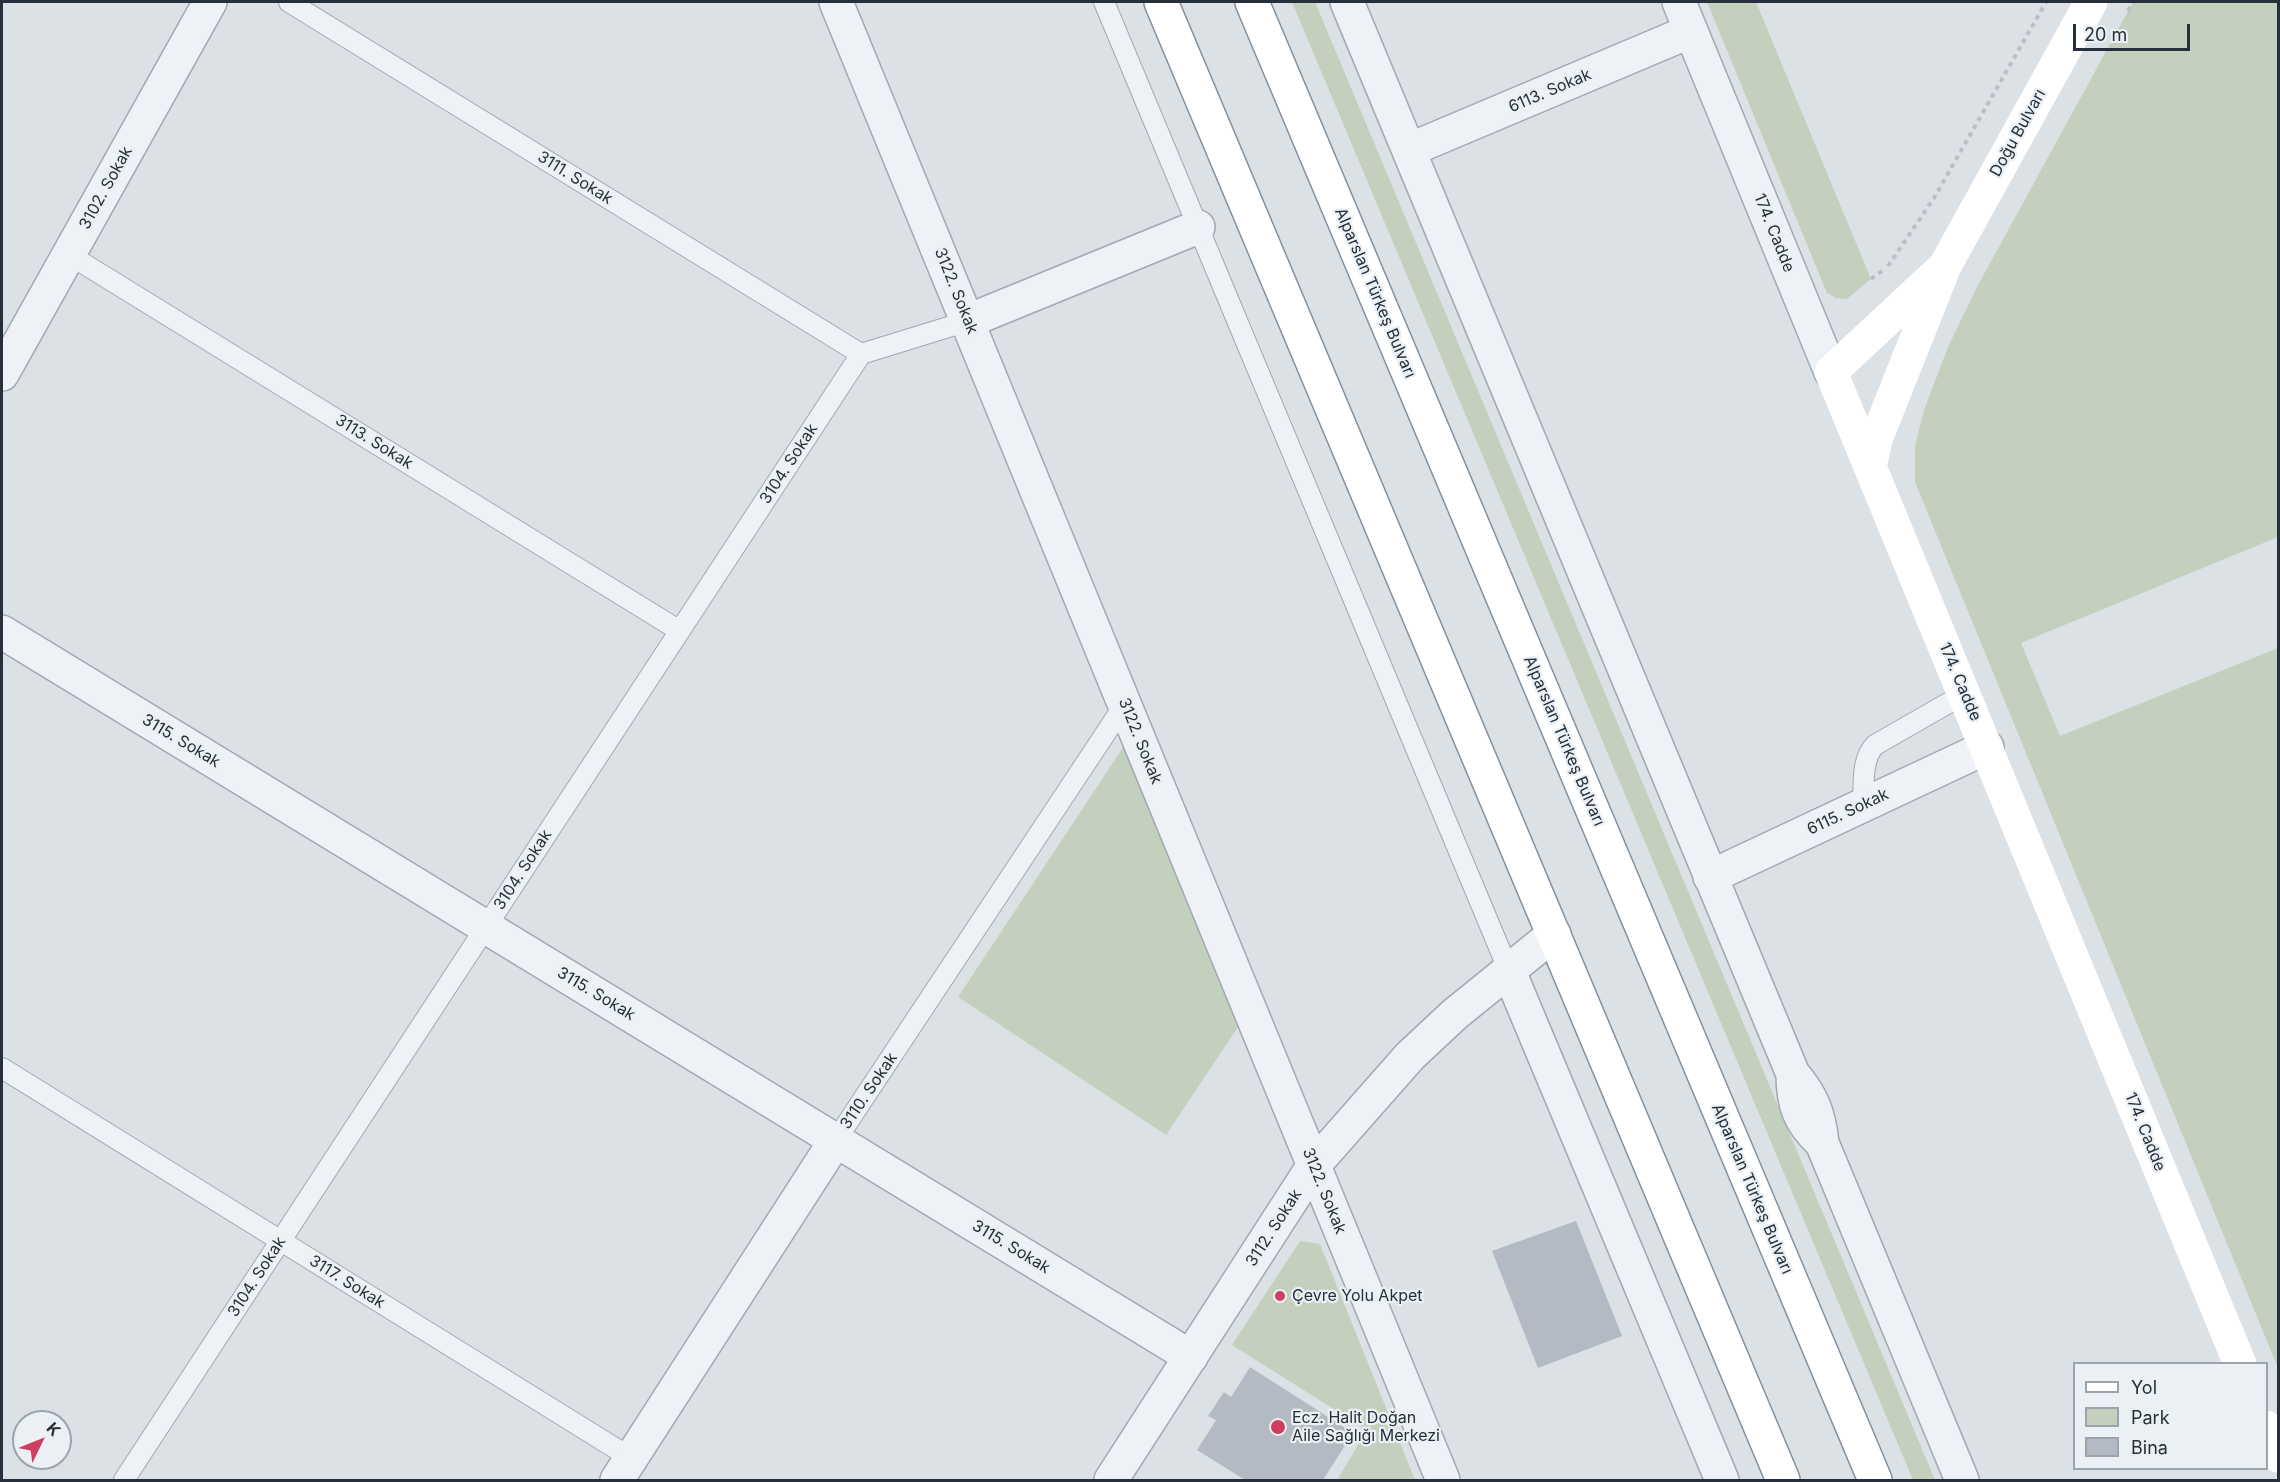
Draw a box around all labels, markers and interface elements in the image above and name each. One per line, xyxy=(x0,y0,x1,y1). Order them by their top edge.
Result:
scale bar xyxy=(2076,12,2193,50)
text: 20 m xyxy=(2084,24,2127,45)
street label: 6113. Sokak xyxy=(1506,65,1594,117)
street label: Doğu Bulvarı xyxy=(1986,86,2050,180)
street label: 3102. Sokak xyxy=(75,143,137,233)
street label: 3111. Sokak xyxy=(534,147,616,209)
street label: 174. Cadde xyxy=(1750,191,1798,275)
street label: Alparslan Türkeş Bulvarı xyxy=(1330,205,1420,381)
street label: 3122. Sokak xyxy=(930,245,982,337)
street label: 3113. Sokak xyxy=(332,411,416,473)
street label: 3104. Sokak xyxy=(756,420,822,508)
street label: 174. Cadde xyxy=(1935,640,1985,724)
street label: Alparslan Türkeş Bulvarı xyxy=(1519,653,1609,829)
street label: 3122. Sokak xyxy=(1114,695,1166,787)
street label: 3115. Sokak xyxy=(138,710,224,772)
street label: 6115. Sokak xyxy=(1804,785,1892,839)
street label: 3104. Sokak xyxy=(490,826,556,914)
street label: 3115. Sokak xyxy=(553,963,639,1025)
street label: 3110. Sokak xyxy=(836,1049,902,1133)
street label: 174. Cadde xyxy=(2121,1090,2169,1174)
street label: Alparslan Türkeş Bulvarı xyxy=(1707,1101,1797,1277)
street label: 3122. Sokak xyxy=(1298,1145,1350,1237)
street label: 3112. Sokak xyxy=(1242,1186,1306,1270)
street label: 3115. Sokak xyxy=(968,1216,1054,1278)
street label: 3104. Sokak xyxy=(224,1233,290,1321)
street label: 3117. Sokak xyxy=(306,1251,388,1313)
place label: Çevre Yolu Akpet xyxy=(1292,1286,1423,1306)
marker: Çevre Yolu Akpet xyxy=(1273,1289,1287,1303)
legend xyxy=(2073,1362,2268,1470)
text: Yol xyxy=(2131,1377,2157,1398)
text: Park xyxy=(2131,1407,2170,1428)
place label: Ecz. Halit Doğan Aile Sağlığı Merkezi xyxy=(1292,1408,1440,1446)
north arrow xyxy=(12,1410,72,1470)
text: K xyxy=(42,1418,65,1440)
marker: Ecz. Halit Doğan Aile Sağlığı Merkezi xyxy=(1269,1418,1287,1436)
text: Bina xyxy=(2131,1437,2168,1458)

